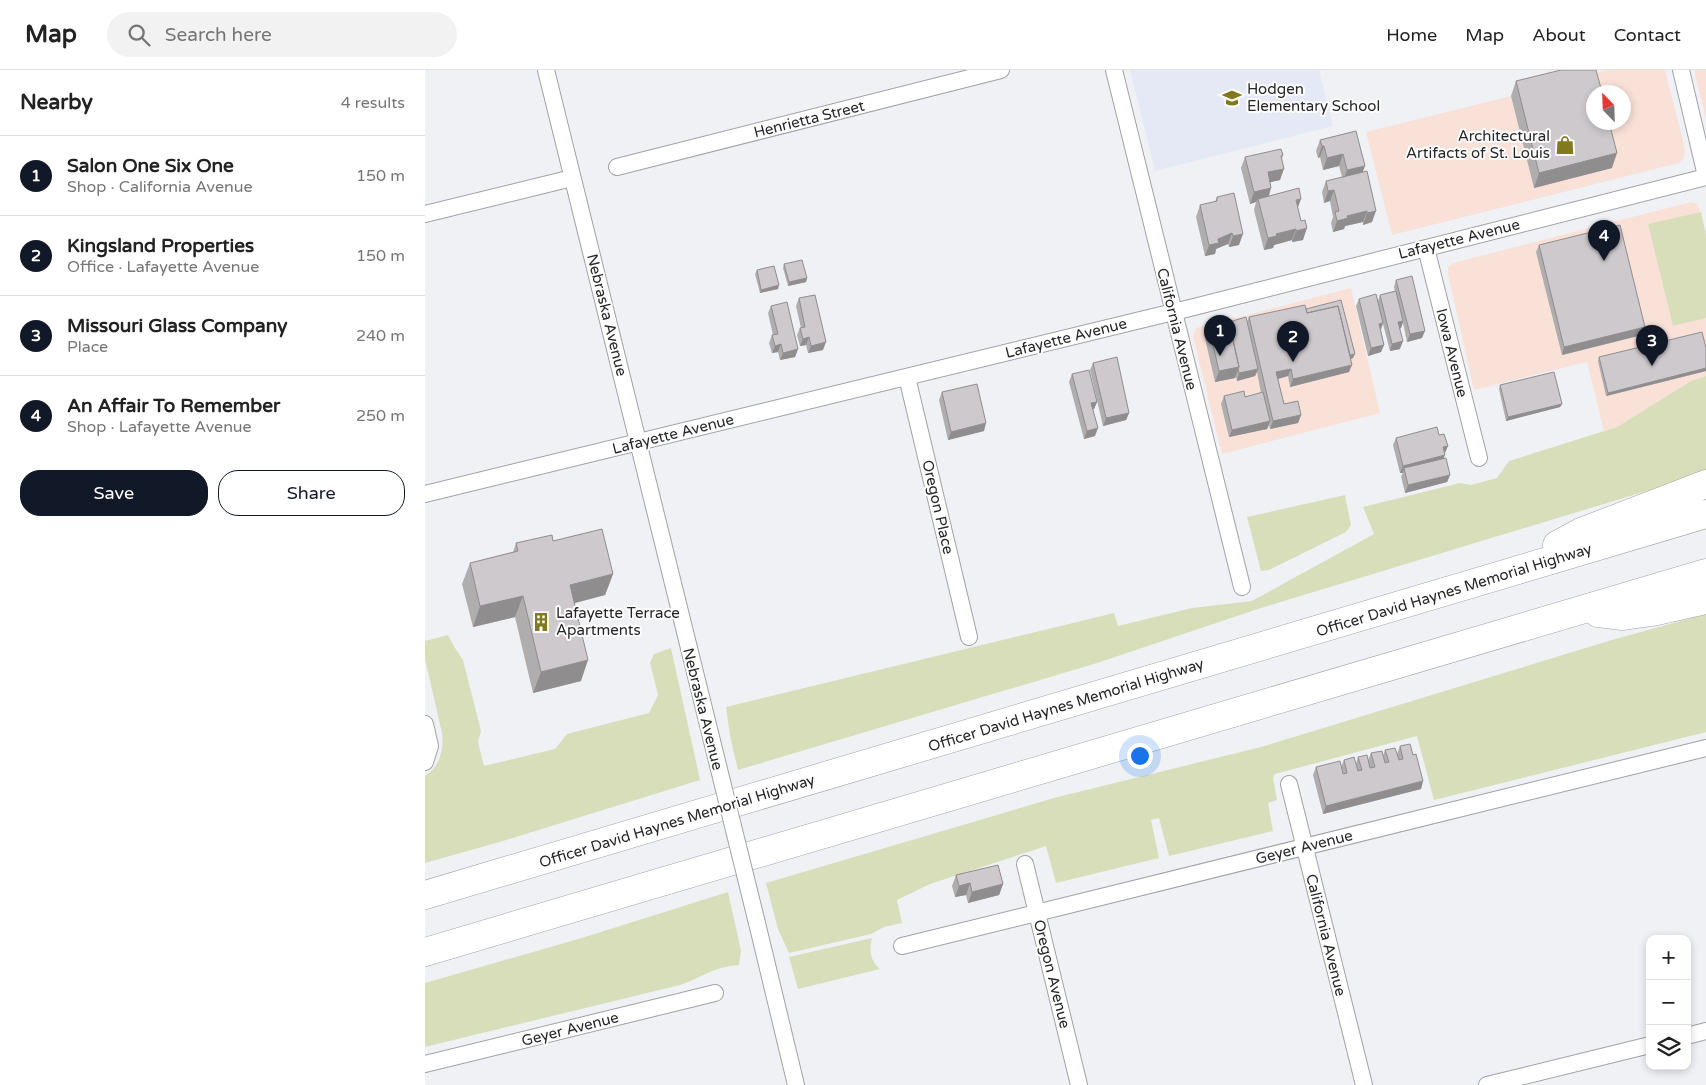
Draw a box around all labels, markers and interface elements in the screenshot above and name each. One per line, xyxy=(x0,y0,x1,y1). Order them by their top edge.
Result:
search box xyxy=(107,12,457,57)
text: Map xyxy=(25,20,77,49)
icon: search xyxy=(125,21,153,49)
text: Search here xyxy=(165,24,272,46)
text: Home xyxy=(1386,24,1437,46)
text: Map xyxy=(1465,24,1504,46)
text: About xyxy=(1532,24,1586,46)
text: Contact xyxy=(1614,24,1681,46)
place label: Hodgen Elementary School xyxy=(1247,80,1380,115)
north arrow xyxy=(1586,85,1631,130)
school or university icon: Hodgen Elementary School xyxy=(1221,87,1243,109)
text: Nearby xyxy=(20,90,93,115)
text: 4 results xyxy=(341,93,405,113)
street label: Henrietta Street xyxy=(752,96,866,141)
place label: Architectural Artifacts of St. Louis xyxy=(1406,127,1550,162)
shop icon: Architectural Artifacts of St. Louis xyxy=(1554,134,1576,156)
text: Salon One Six One xyxy=(67,155,234,177)
text: 1 xyxy=(31,166,41,186)
text: 150 m xyxy=(356,166,405,186)
text: Shop · California Avenue xyxy=(67,177,253,197)
street label: Lafayette Avenue xyxy=(1396,215,1522,263)
pin: 4 xyxy=(1588,220,1620,261)
text: Kingsland Properties xyxy=(67,235,254,257)
text: 2 xyxy=(31,246,41,266)
text: 150 m xyxy=(356,246,405,266)
street label: Nebraska Avenue xyxy=(583,252,631,378)
text: Office · Lafayette Avenue xyxy=(67,257,259,277)
street label: California Avenue xyxy=(1153,266,1201,392)
street label: Iowa Avenue xyxy=(1432,307,1472,399)
street label: Lafayette Avenue xyxy=(1003,314,1129,362)
text: Missouri Glass Company xyxy=(67,315,287,337)
pin: 1 xyxy=(1204,315,1236,356)
pin: 2 xyxy=(1277,321,1309,362)
pin: 3 xyxy=(1636,325,1668,366)
text: 3 xyxy=(31,326,41,346)
text: 240 m xyxy=(356,326,405,346)
text: Place xyxy=(67,337,108,357)
text: An Affair To Remember xyxy=(67,395,280,417)
text: 4 xyxy=(31,406,41,426)
text: 250 m xyxy=(356,406,405,426)
street label: Lafayette Avenue xyxy=(610,410,736,458)
text: Shop · Lafayette Avenue xyxy=(67,417,252,437)
street label: Oregon Place xyxy=(918,458,958,556)
button: Save xyxy=(20,470,208,516)
button: Share xyxy=(218,470,405,516)
street label: Officer David Haynes Memorial Highway xyxy=(1314,539,1594,641)
place label: Lafayette Terrace Apartments xyxy=(556,604,680,639)
building icon: Lafayette Terrace Apartments xyxy=(530,611,552,633)
street label: Nebraska Avenue xyxy=(679,646,727,772)
street label: Officer David Haynes Memorial Highway xyxy=(926,654,1206,756)
your location xyxy=(1127,743,1153,769)
street label: Officer David Haynes Memorial Highway xyxy=(537,770,817,872)
street label: Geyer Avenue xyxy=(1254,826,1354,868)
street label: California Avenue xyxy=(1302,872,1350,998)
street label: Oregon Avenue xyxy=(1030,918,1074,1030)
map controls xyxy=(1646,935,1691,1070)
button: + xyxy=(1646,935,1691,980)
button: − xyxy=(1646,980,1691,1025)
street label: Geyer Avenue xyxy=(520,1008,620,1050)
button: layers xyxy=(1646,1025,1691,1070)

